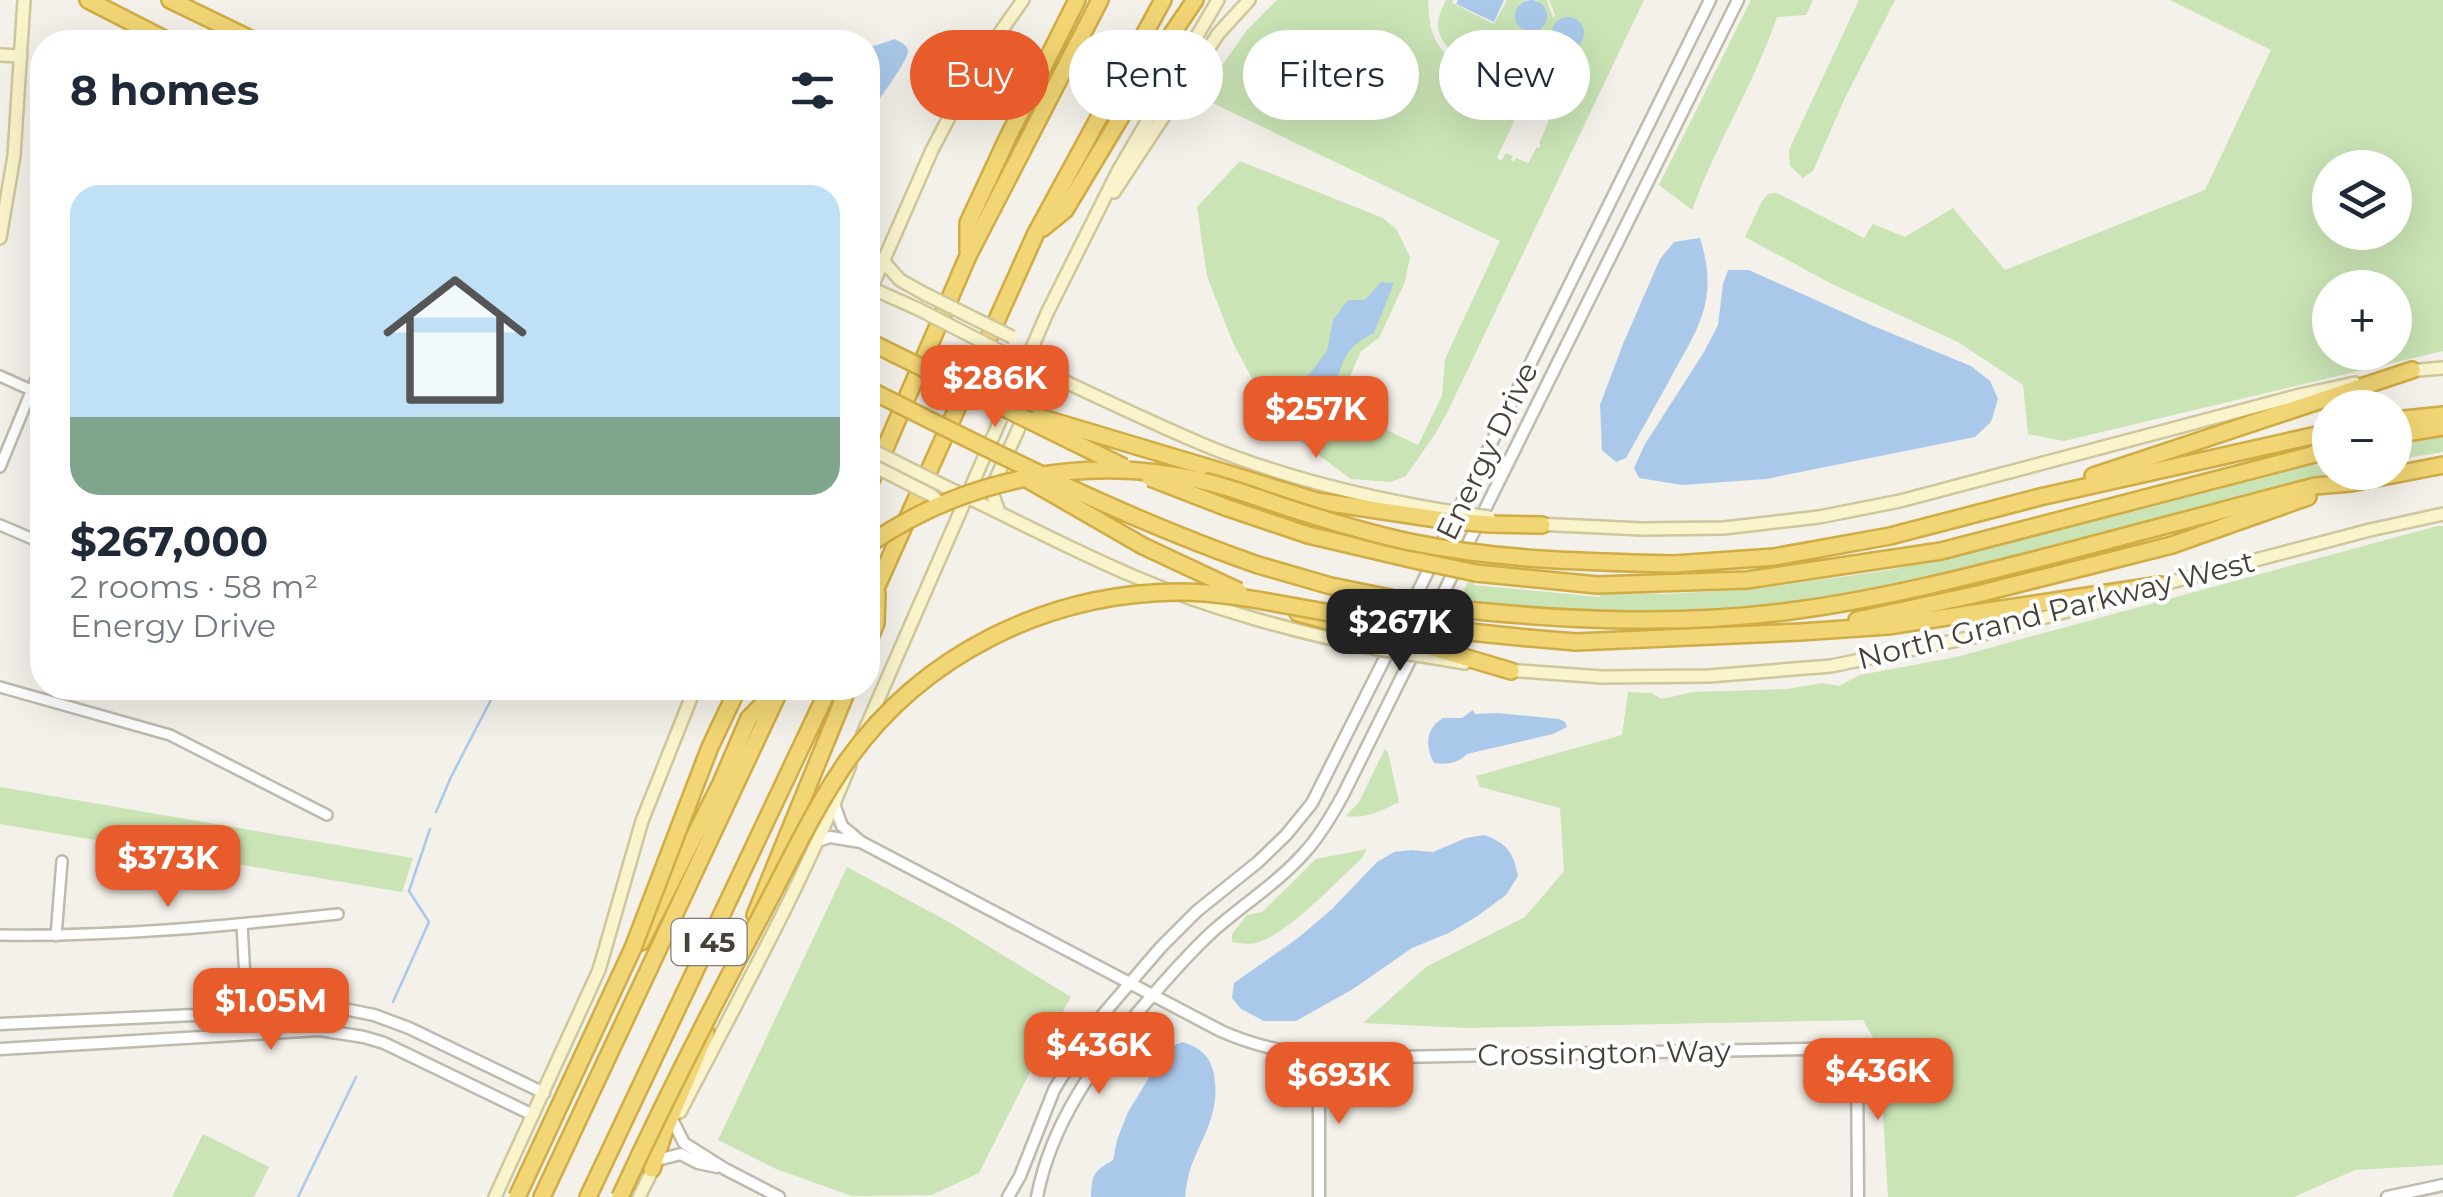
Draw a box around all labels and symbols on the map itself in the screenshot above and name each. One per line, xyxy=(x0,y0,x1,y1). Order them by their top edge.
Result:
pin: $286K xyxy=(925,345,1065,430)
street label: Energy Drive xyxy=(1428,356,1546,546)
pin: $257K xyxy=(1246,376,1386,461)
street label: North Grand Parkway West xyxy=(1854,543,2258,677)
pin: $267K xyxy=(1330,589,1470,674)
pin: $373K xyxy=(98,825,238,910)
road number: I 45 xyxy=(672,919,746,965)
pin: $1.05M xyxy=(190,968,352,1053)
pin: $436K xyxy=(1029,1012,1169,1097)
street label: Crossington Way xyxy=(1477,1032,1732,1074)
pin: $436K xyxy=(1808,1038,1948,1123)
pin: $693K xyxy=(1269,1042,1409,1127)

